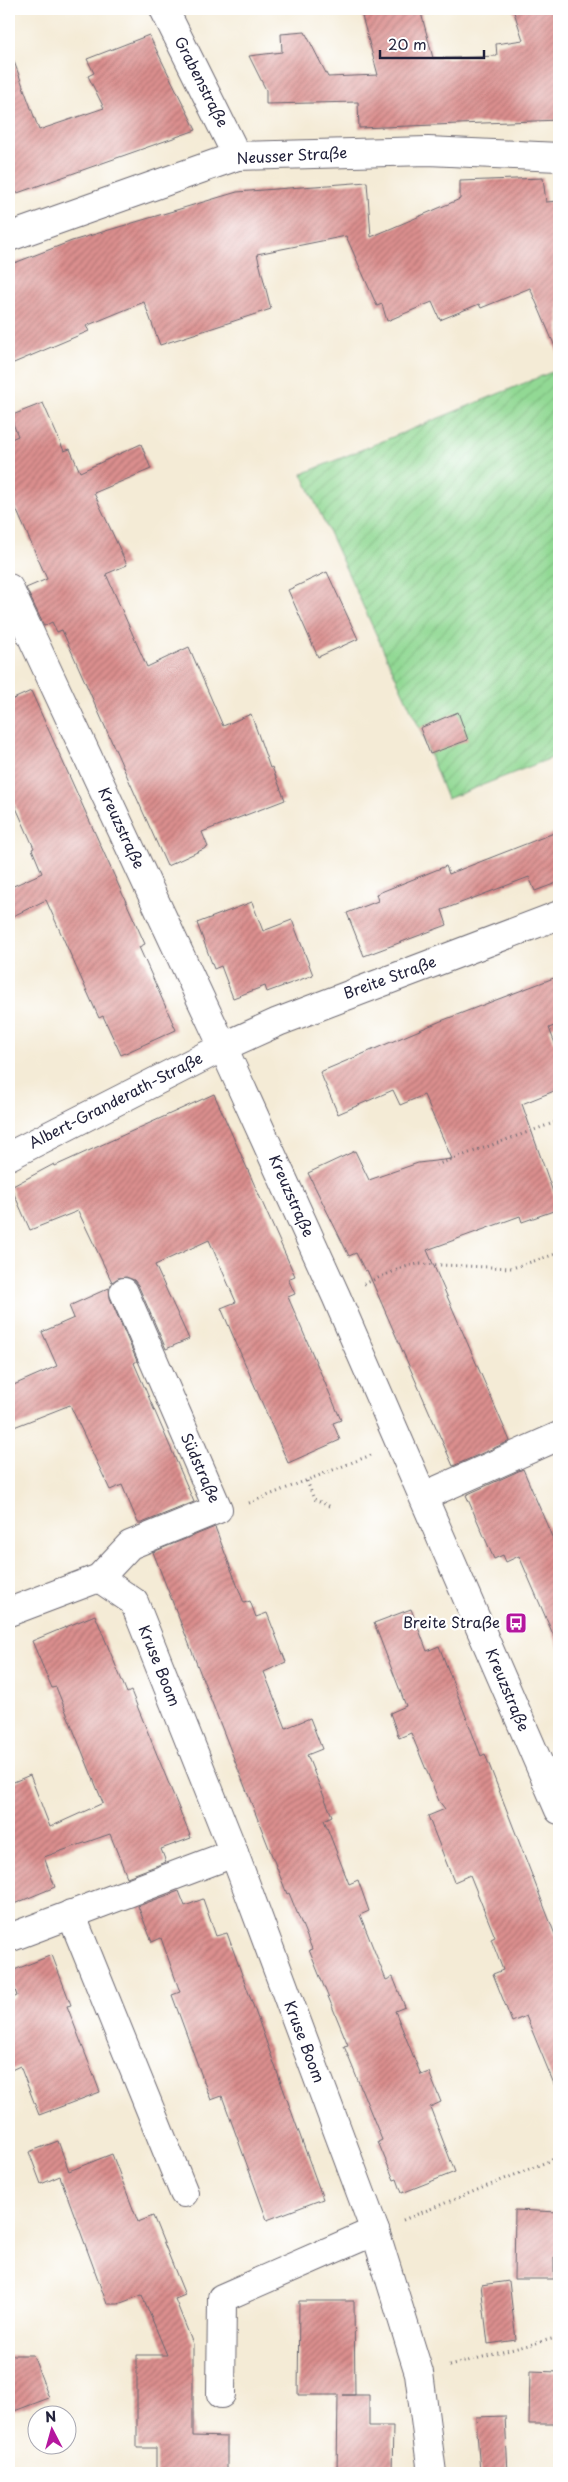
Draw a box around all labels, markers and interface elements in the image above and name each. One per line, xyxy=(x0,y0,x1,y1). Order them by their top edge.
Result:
scale bar xyxy=(380,28,484,60)
street label: Grabenstraße xyxy=(169,32,235,131)
text: 20 m xyxy=(388,32,427,55)
street label: Neusser Straße xyxy=(236,140,348,169)
street label: Kreuzstraße xyxy=(93,783,151,872)
street label: Breite Straße xyxy=(340,949,439,1004)
street label: Albert-Granderath-Straße xyxy=(24,1046,206,1154)
street label: Kreuzstraße xyxy=(264,1150,321,1240)
street label: Südstraße xyxy=(176,1429,227,1506)
place label: Breite Straße xyxy=(403,1610,500,1633)
bus stop icon: Breite Straße xyxy=(504,1611,528,1635)
street label: Kruse Boom xyxy=(134,1621,187,1710)
street label: Kreuzstraße xyxy=(481,1644,536,1735)
street label: Kruse Boom xyxy=(279,1997,332,2086)
north arrow xyxy=(28,2404,78,2454)
text: N xyxy=(44,2406,57,2428)

